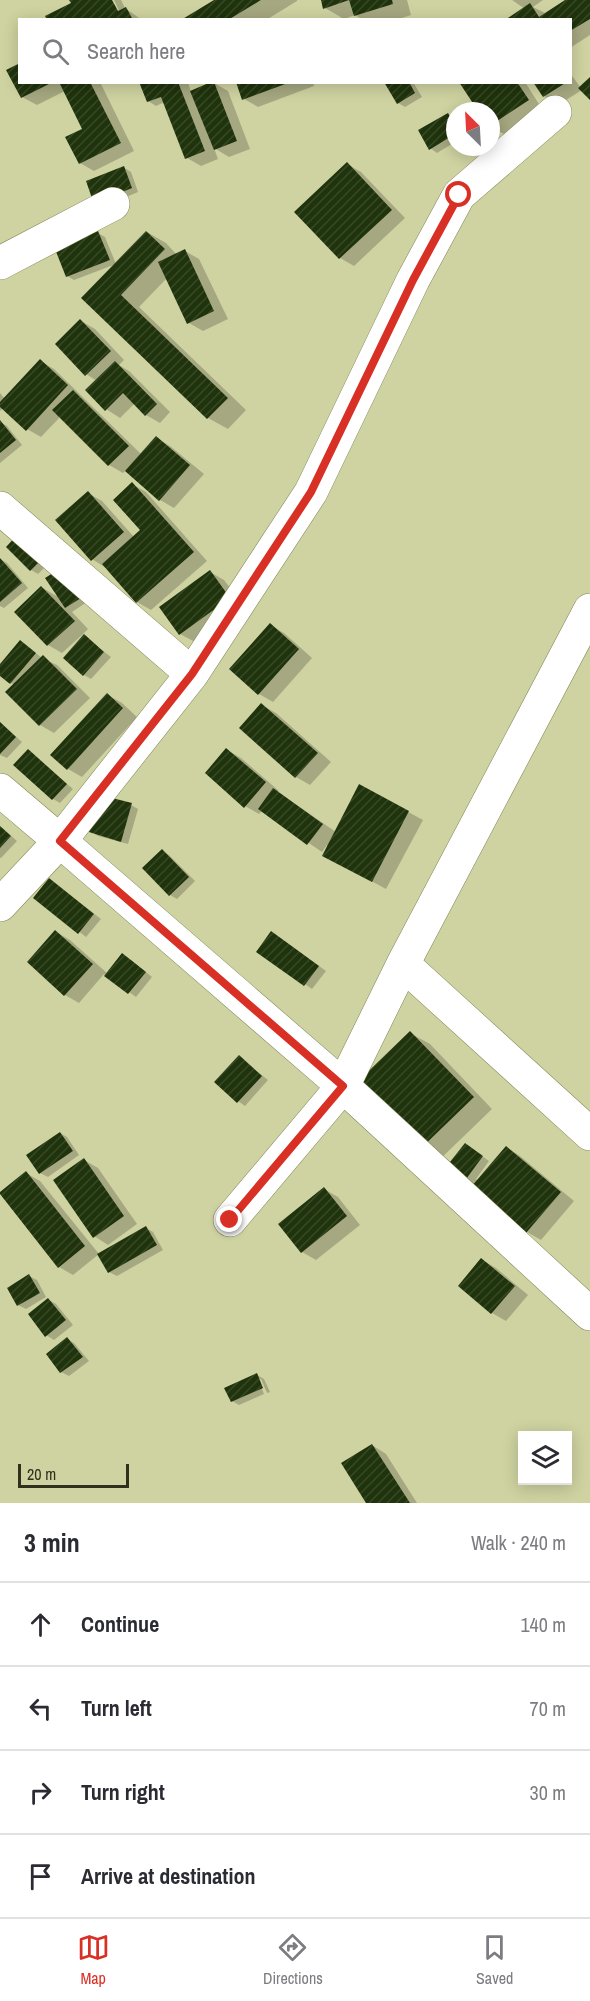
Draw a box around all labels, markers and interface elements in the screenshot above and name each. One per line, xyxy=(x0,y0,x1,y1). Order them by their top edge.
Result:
search box xyxy=(18,18,572,84)
icon: search xyxy=(39,35,72,68)
text: Search here xyxy=(87,36,185,66)
north arrow xyxy=(446,102,500,156)
route start xyxy=(445,181,471,207)
route end xyxy=(216,1206,242,1232)
map controls xyxy=(518,1431,572,1485)
button: layers xyxy=(518,1431,572,1485)
scale bar xyxy=(18,1461,129,1488)
text: 20 m xyxy=(27,1463,56,1485)
text: 3 min xyxy=(24,1525,80,1560)
text: Walk · 240 m xyxy=(471,1529,566,1556)
icon: ahead xyxy=(24,1608,57,1641)
text: Continue xyxy=(81,1609,159,1639)
text: 140 m xyxy=(520,1611,566,1638)
icon: left xyxy=(24,1692,57,1725)
text: Turn left xyxy=(81,1693,152,1723)
text: 70 m xyxy=(530,1695,566,1722)
icon: right xyxy=(24,1776,57,1809)
text: Turn right xyxy=(81,1777,165,1807)
text: 30 m xyxy=(530,1779,566,1806)
icon: arrive xyxy=(24,1860,57,1893)
text: Arrive at destination xyxy=(81,1861,255,1891)
tab: Map xyxy=(77,1931,110,1989)
tab: Directions xyxy=(263,1931,323,1989)
tab: Saved xyxy=(476,1931,513,1989)

